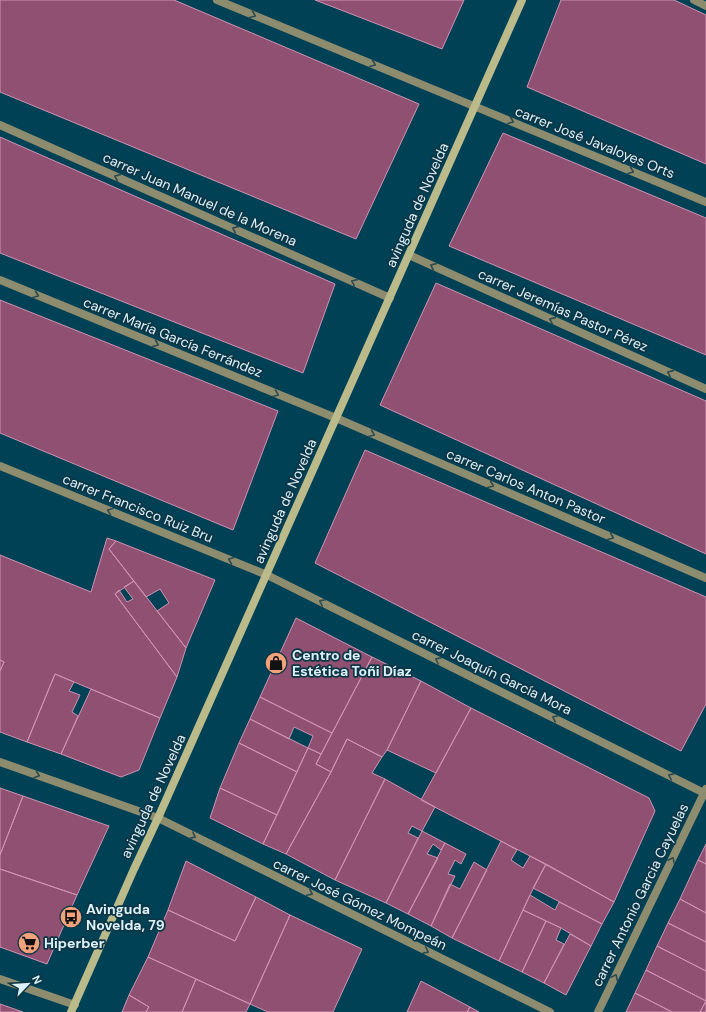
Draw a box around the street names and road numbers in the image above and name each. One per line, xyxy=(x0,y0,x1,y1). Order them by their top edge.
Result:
street label: carrer José Javaloyes Orts xyxy=(512,102,678,182)
street label: avinguda de Novelda xyxy=(381,140,453,270)
street label: carrer Juan Manuel de la Morena xyxy=(100,148,300,250)
street label: carrer Jeremías Pastor Pérez xyxy=(475,264,651,356)
street label: carrer María García Ferrández xyxy=(81,293,265,381)
street label: avinguda de Novelda xyxy=(249,436,321,566)
street label: carrer Carlos Anton Pastor xyxy=(444,444,608,528)
street label: carrer Francisco Ruiz Bru xyxy=(60,470,216,546)
street label: carrer Joaquín García Mora xyxy=(409,625,575,719)
street label: avinguda de Novelda xyxy=(116,731,190,861)
street label: carrer Antonio Garcia Cayuelas xyxy=(588,800,692,990)
street label: carrer José Gómez Mompeán xyxy=(270,854,450,954)

